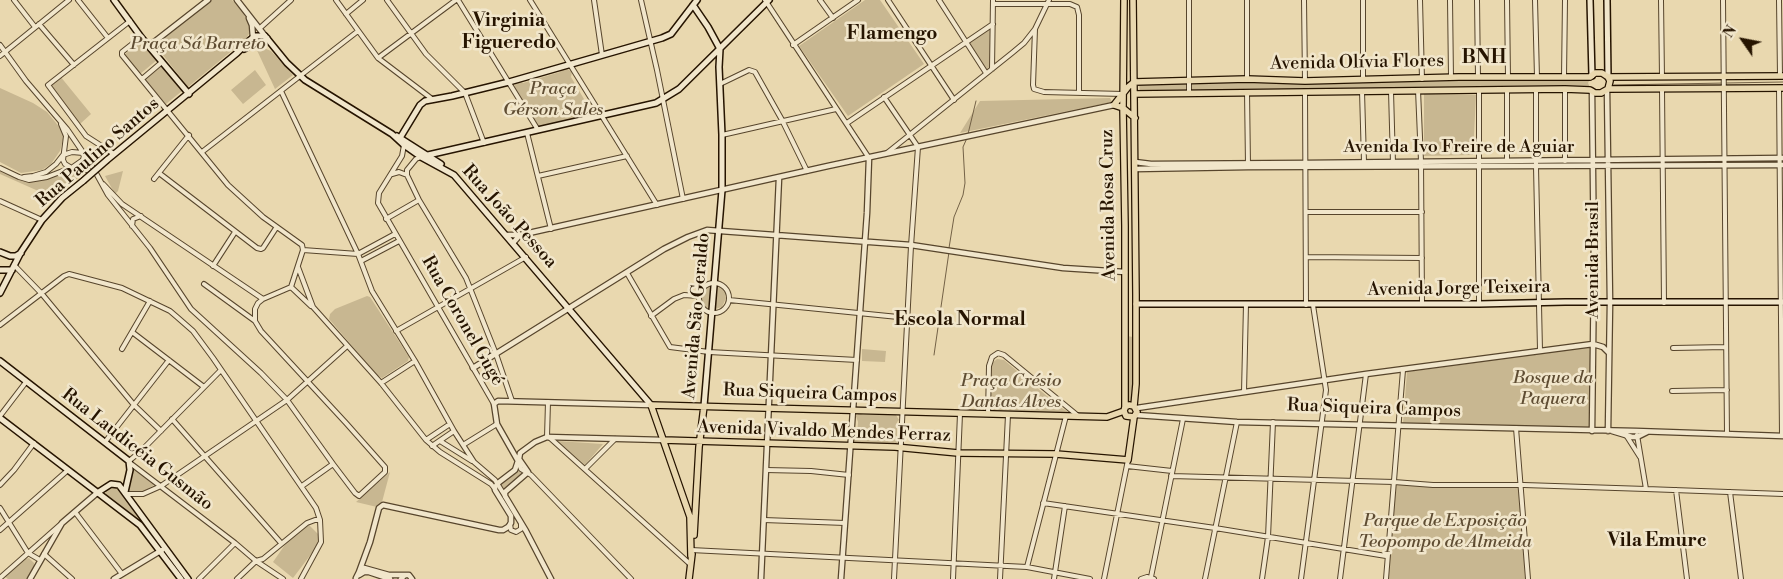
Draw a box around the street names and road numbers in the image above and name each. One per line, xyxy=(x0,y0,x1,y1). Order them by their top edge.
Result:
street label: Avenida Olívia Flores xyxy=(1270,51,1444,75)
street label: Rua Paulino Santos xyxy=(32,94,164,212)
street label: Avenida Rosa Cruz xyxy=(1097,129,1121,281)
street label: Avenida Ivo Freire de Aguiar xyxy=(1343,137,1575,159)
street label: Rua João Pessoa xyxy=(457,161,561,273)
street label: Avenida Brasil xyxy=(1583,201,1605,319)
street label: Avenida São Geraldo xyxy=(679,232,715,400)
street label: Rua Coronel Gugé xyxy=(416,252,508,390)
street label: Avenida Jorge Teixeira xyxy=(1367,277,1551,301)
street label: Rua Siqueira Campos xyxy=(723,380,897,408)
street label: Rua Laudicéia Gusmão xyxy=(57,384,217,516)
street label: Rua Siqueira Campos xyxy=(1287,395,1461,423)
street label: Avenida Vivaldo Mendes Ferraz xyxy=(697,417,951,447)

